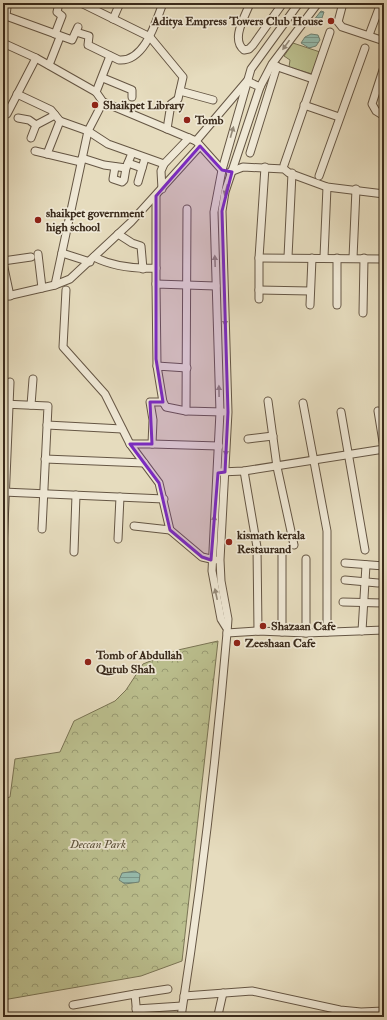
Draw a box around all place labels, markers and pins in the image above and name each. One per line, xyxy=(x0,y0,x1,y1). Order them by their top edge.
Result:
place label: Aditya Empress Towers Club House xyxy=(151,14,324,29)
marker: Aditya Empress Towers Club House xyxy=(326,16,336,26)
place label: Shaikpet Library xyxy=(103,98,185,113)
marker: Shaikpet Library xyxy=(90,100,100,110)
place label: Tomb xyxy=(194,113,223,128)
marker: Tomb xyxy=(182,115,192,125)
place label: shaikpet government high school xyxy=(46,206,144,235)
marker: shaikpet government high school xyxy=(33,215,43,225)
place label: kismath kerala Restaurand xyxy=(236,528,306,557)
marker: kismath kerala Restaurand xyxy=(224,537,234,547)
place label: Shazaan Cafe xyxy=(271,619,337,634)
marker: Shazaan Cafe xyxy=(258,621,268,631)
place label: Zeeshaan Cafe xyxy=(245,636,316,651)
marker: Zeeshaan Cafe xyxy=(232,638,242,648)
place label: Tomb of Abdullah Qutub Shah xyxy=(95,648,183,677)
marker: Tomb of Abdullah Qutub Shah xyxy=(83,657,93,667)

